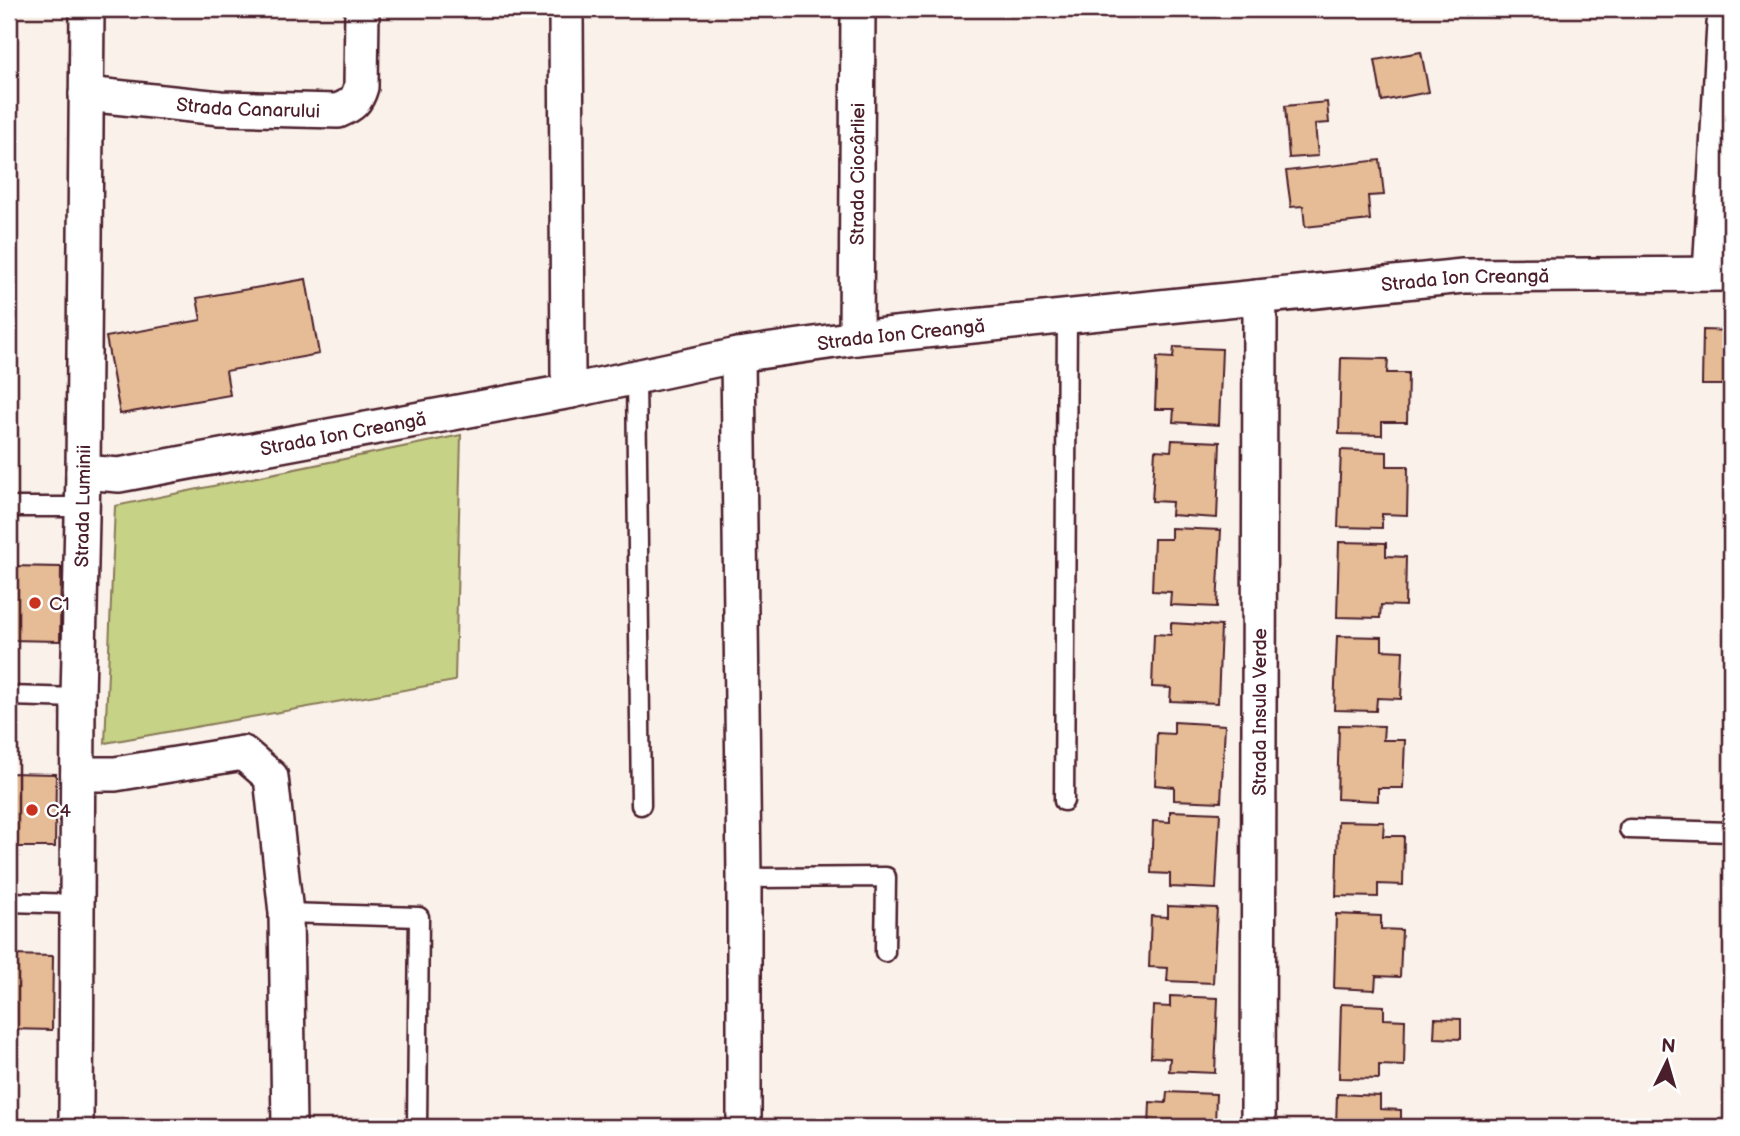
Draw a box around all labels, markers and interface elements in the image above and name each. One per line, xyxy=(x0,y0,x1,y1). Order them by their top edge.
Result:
street label: Strada Canarului xyxy=(175,94,320,124)
street label: Strada Ciocârliei xyxy=(847,103,870,245)
street label: Strada Ion Creangă xyxy=(1380,265,1549,297)
street label: Strada Ion Creangă xyxy=(816,315,986,356)
street label: Strada Ion Creangă xyxy=(258,408,428,462)
street label: Strada Luminii xyxy=(71,445,96,568)
place label: C1 xyxy=(49,593,70,616)
marker: C1 xyxy=(27,595,43,611)
street label: Strada Insula Verde xyxy=(1249,628,1272,796)
place label: C4 xyxy=(46,800,72,823)
marker: C4 xyxy=(24,802,40,818)
north arrow xyxy=(1632,1028,1702,1098)
text: N xyxy=(1660,1034,1676,1059)

